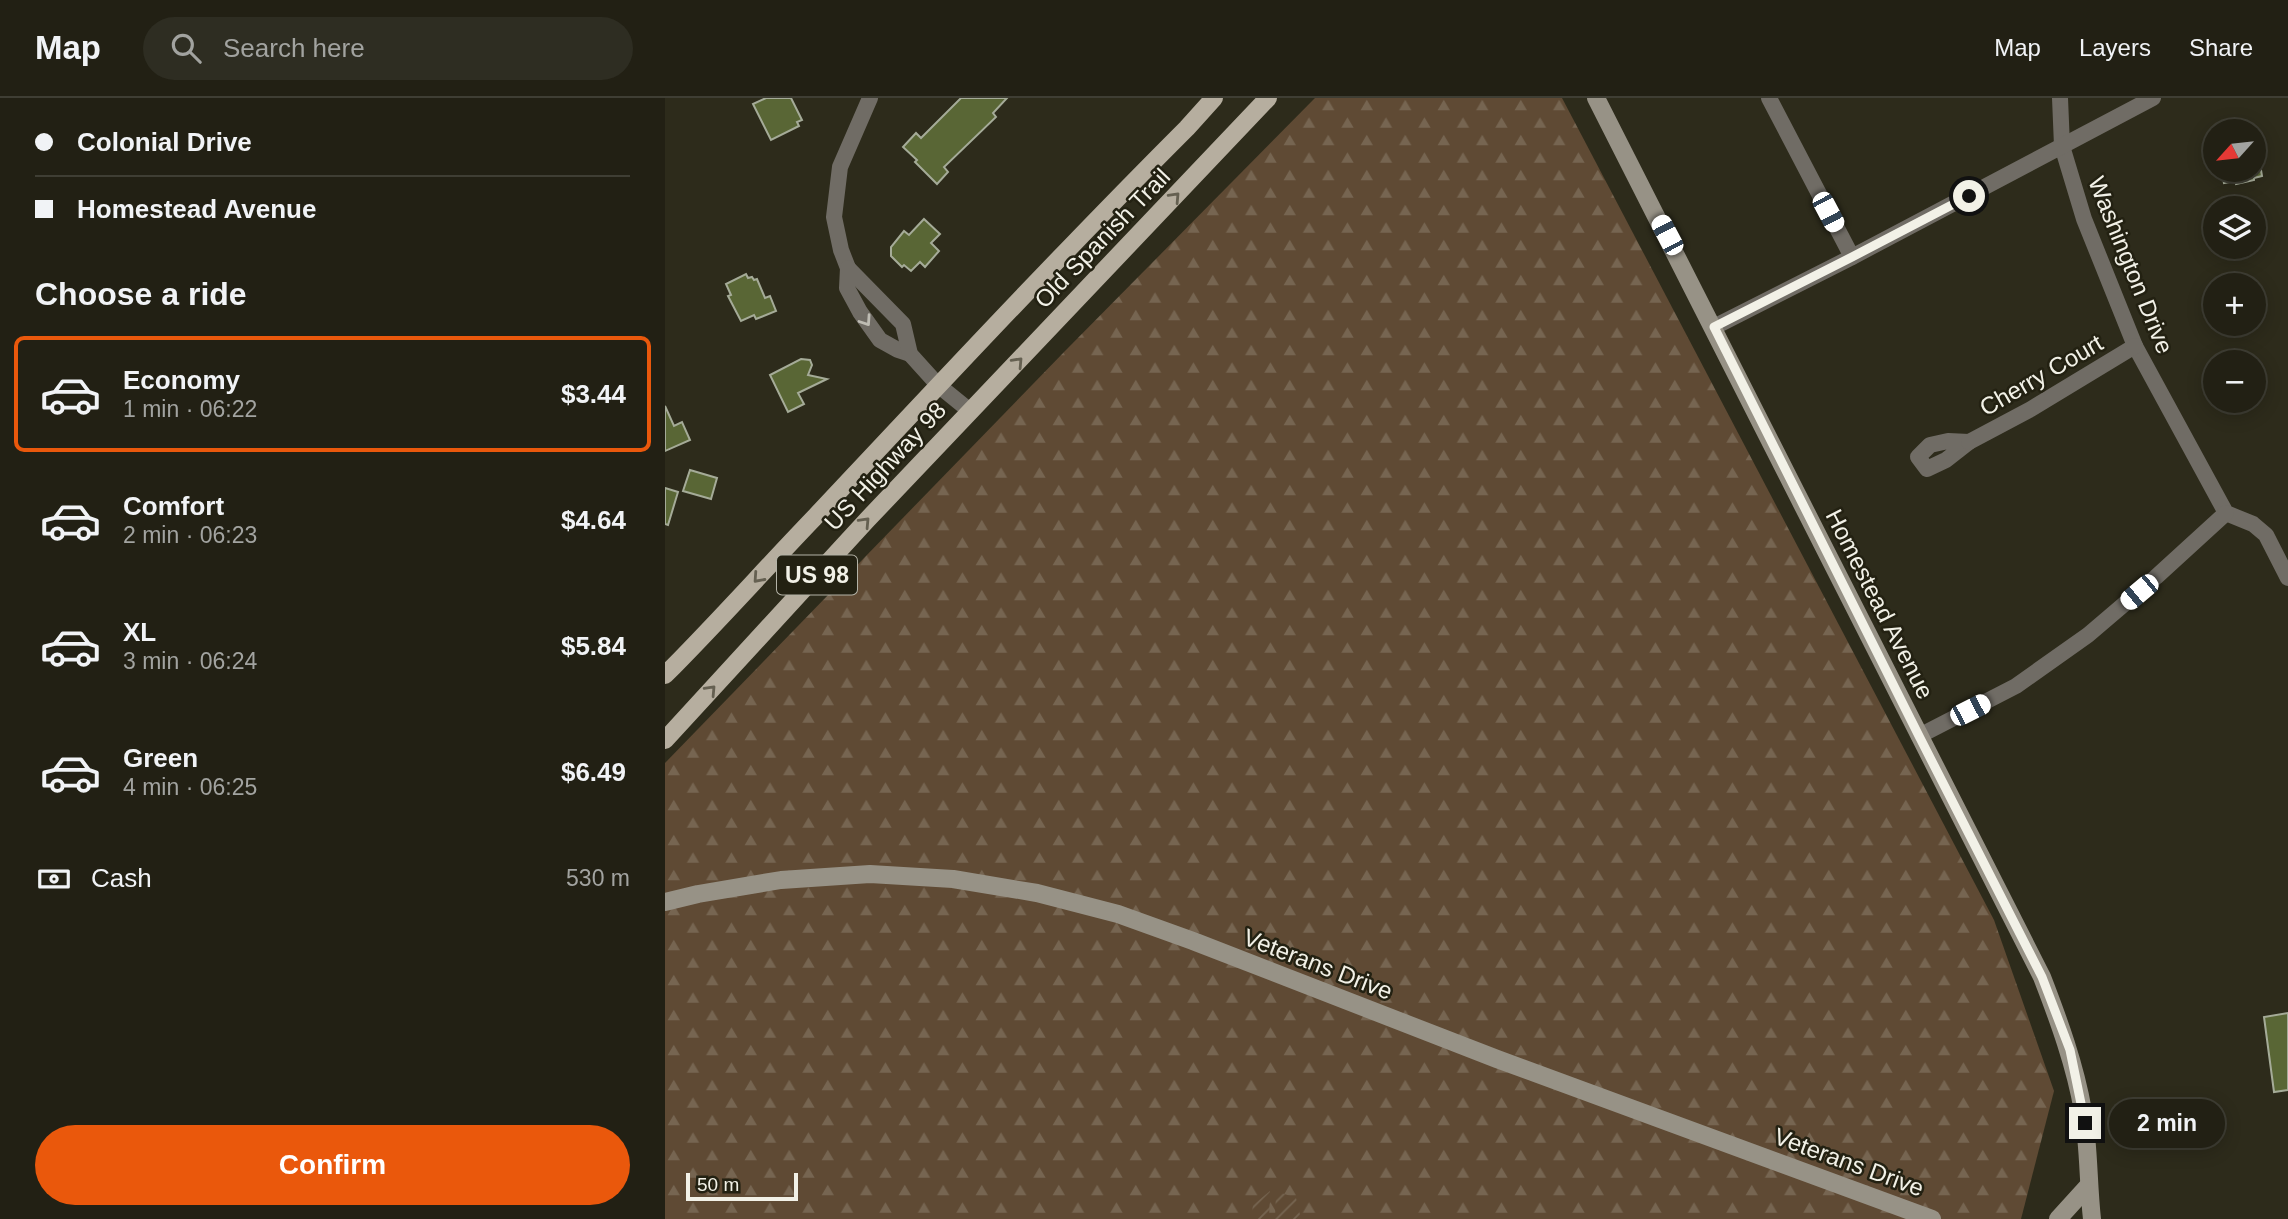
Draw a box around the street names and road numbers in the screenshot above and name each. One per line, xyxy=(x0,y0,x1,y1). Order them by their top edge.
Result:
street label: Old Spanish Trail xyxy=(1029,163,1175,313)
street label: Washington Drive xyxy=(2083,173,2179,357)
street label: Cherry Court xyxy=(1975,329,2108,421)
street label: US Highway 98 xyxy=(819,396,951,536)
street label: Homestead Avenue xyxy=(1821,505,1939,703)
road number: US 98 xyxy=(777,555,857,594)
street label: Veterans Drive xyxy=(1240,923,1396,1005)
street label: Veterans Drive xyxy=(1770,1122,1928,1202)

